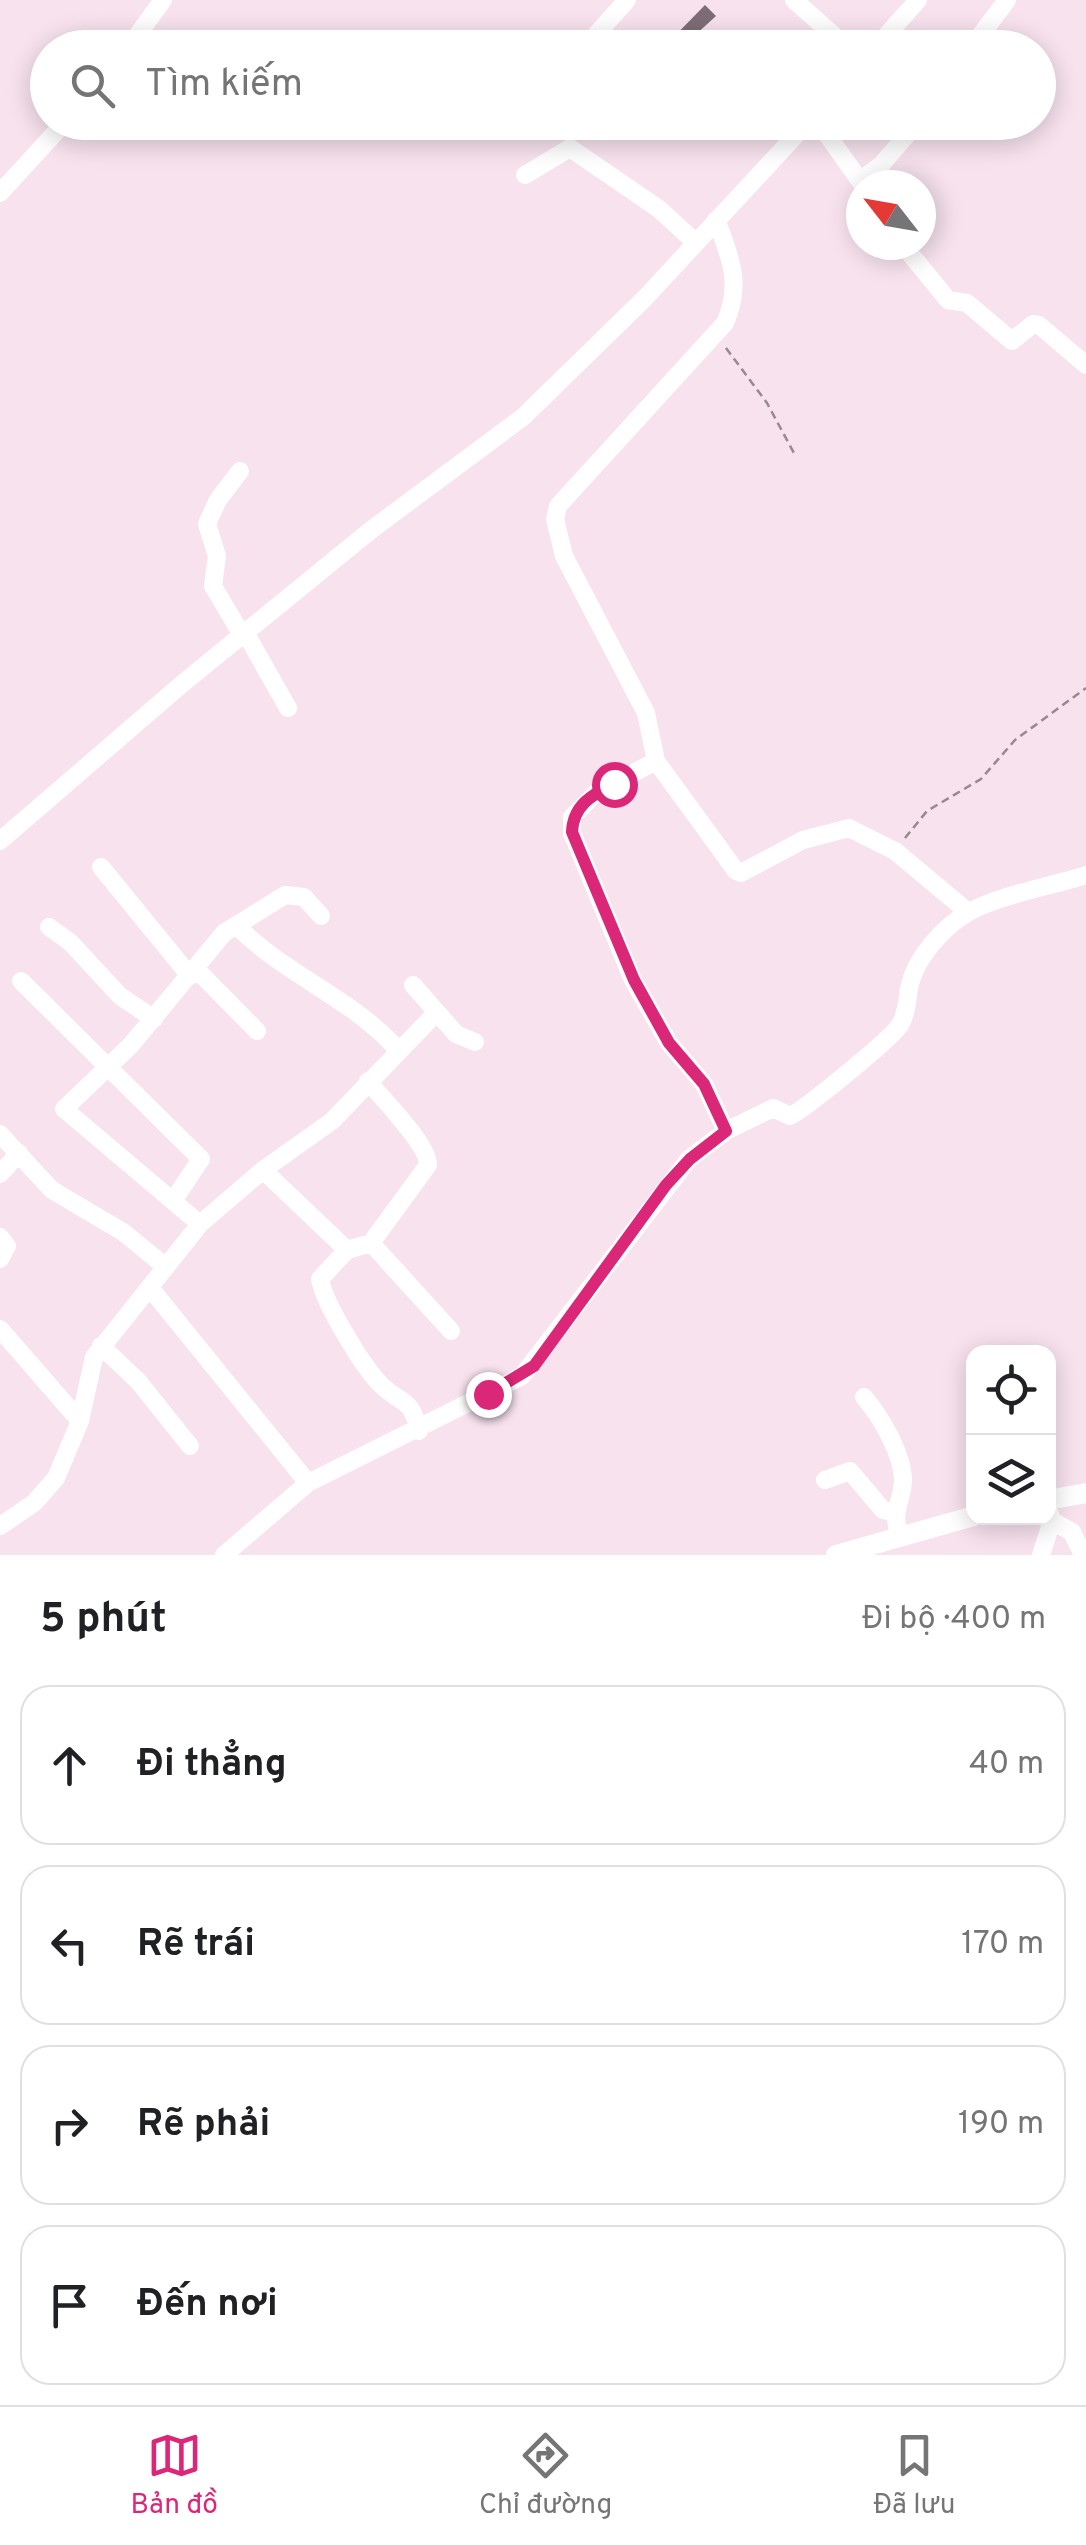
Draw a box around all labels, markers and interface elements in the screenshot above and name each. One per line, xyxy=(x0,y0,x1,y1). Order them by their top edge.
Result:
search box xyxy=(30,30,1056,140)
icon: search xyxy=(65,58,120,113)
text: Tìm kiếm xyxy=(145,61,303,110)
north arrow xyxy=(846,170,936,260)
route start xyxy=(592,762,638,808)
map controls xyxy=(966,1345,1056,1525)
button: locate xyxy=(966,1345,1056,1435)
route end xyxy=(466,1372,512,1418)
button: layers xyxy=(966,1435,1056,1525)
text: 5 phút xyxy=(40,1594,167,1647)
text: Đi bộ · 400 m xyxy=(862,1600,1046,1640)
icon: ahead xyxy=(42,1738,97,1793)
text: Đi thẳng xyxy=(137,1741,287,1790)
text: 40 m xyxy=(969,1745,1044,1785)
icon: left xyxy=(42,1918,97,1973)
text: Rẽ trái xyxy=(137,1921,255,1970)
text: 170 m xyxy=(961,1925,1044,1965)
icon: right xyxy=(42,2098,97,2153)
text: Rẽ phải xyxy=(137,2101,270,2150)
text: 190 m xyxy=(958,2105,1044,2145)
icon: arrive xyxy=(42,2278,97,2333)
text: Đến nơi xyxy=(137,2281,278,2330)
tab: Bản đồ xyxy=(130,2428,218,2524)
tab: Chỉ đường xyxy=(479,2428,612,2524)
tab: Đã lưu xyxy=(873,2428,956,2524)

